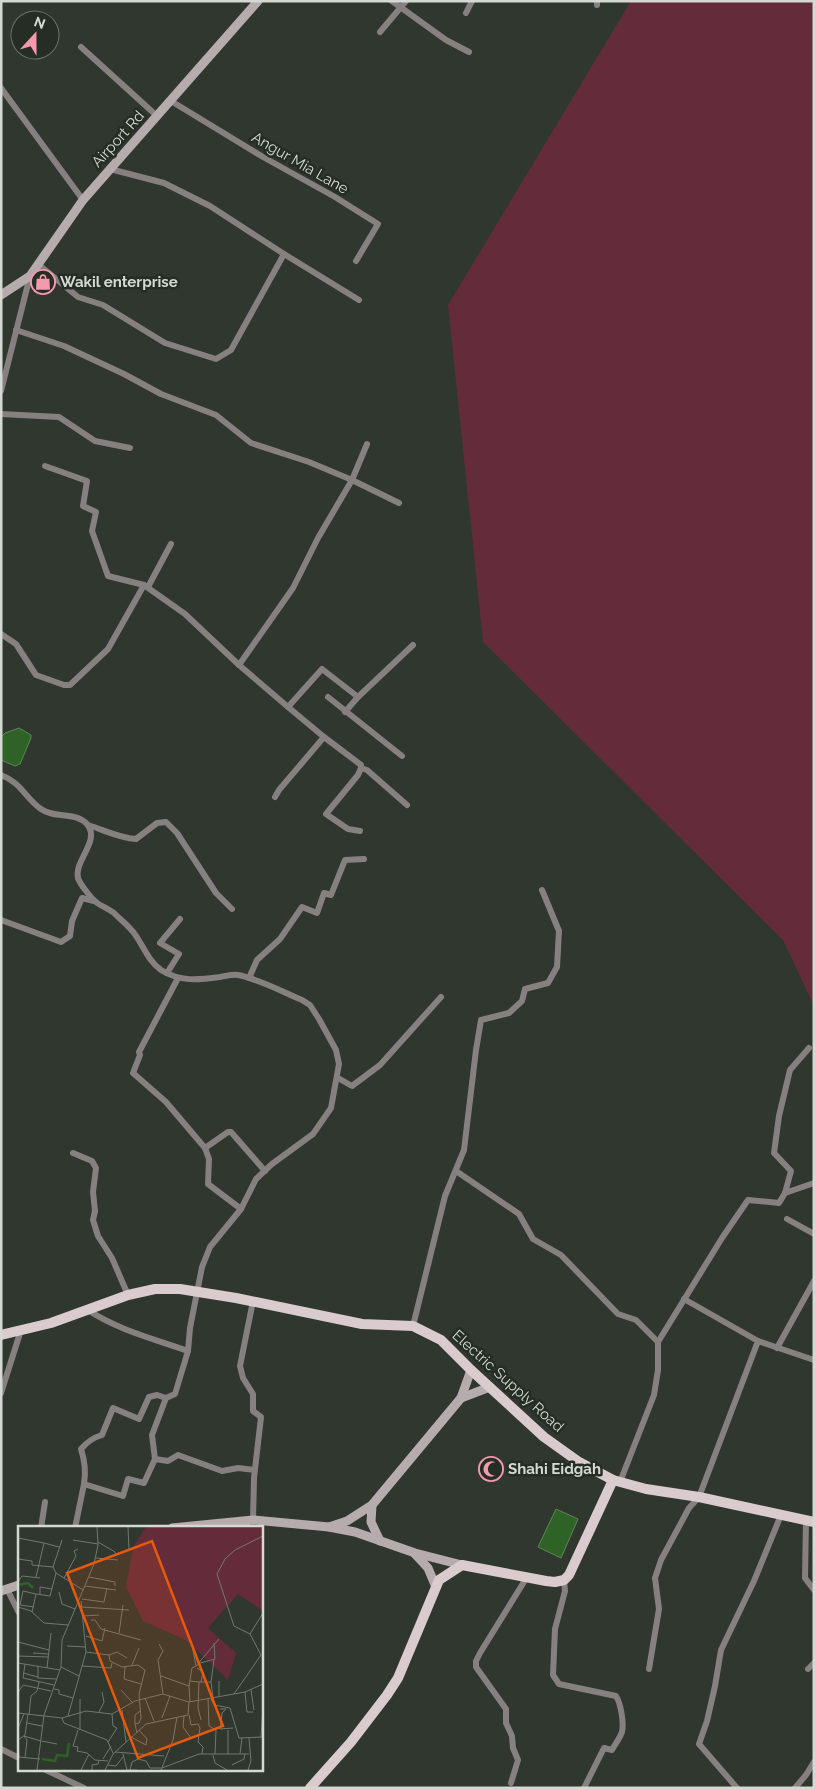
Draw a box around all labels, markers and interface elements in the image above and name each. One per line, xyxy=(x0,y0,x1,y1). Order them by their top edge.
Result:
north arrow xyxy=(10,10,60,60)
text: N xyxy=(32,13,48,32)
street label: Airport Rd xyxy=(88,107,148,171)
street label: Angur Mia Lane xyxy=(248,128,352,198)
shop icon: Wakil enterprise xyxy=(30,269,56,295)
place label: Wakil enterprise xyxy=(60,273,178,291)
street label: Electric Supply Road xyxy=(449,1326,567,1436)
mosque icon: Shahi Eidgah xyxy=(478,1456,504,1482)
place label: Shahi Eidgah xyxy=(508,1460,601,1478)
inset map xyxy=(18,1526,262,1772)

